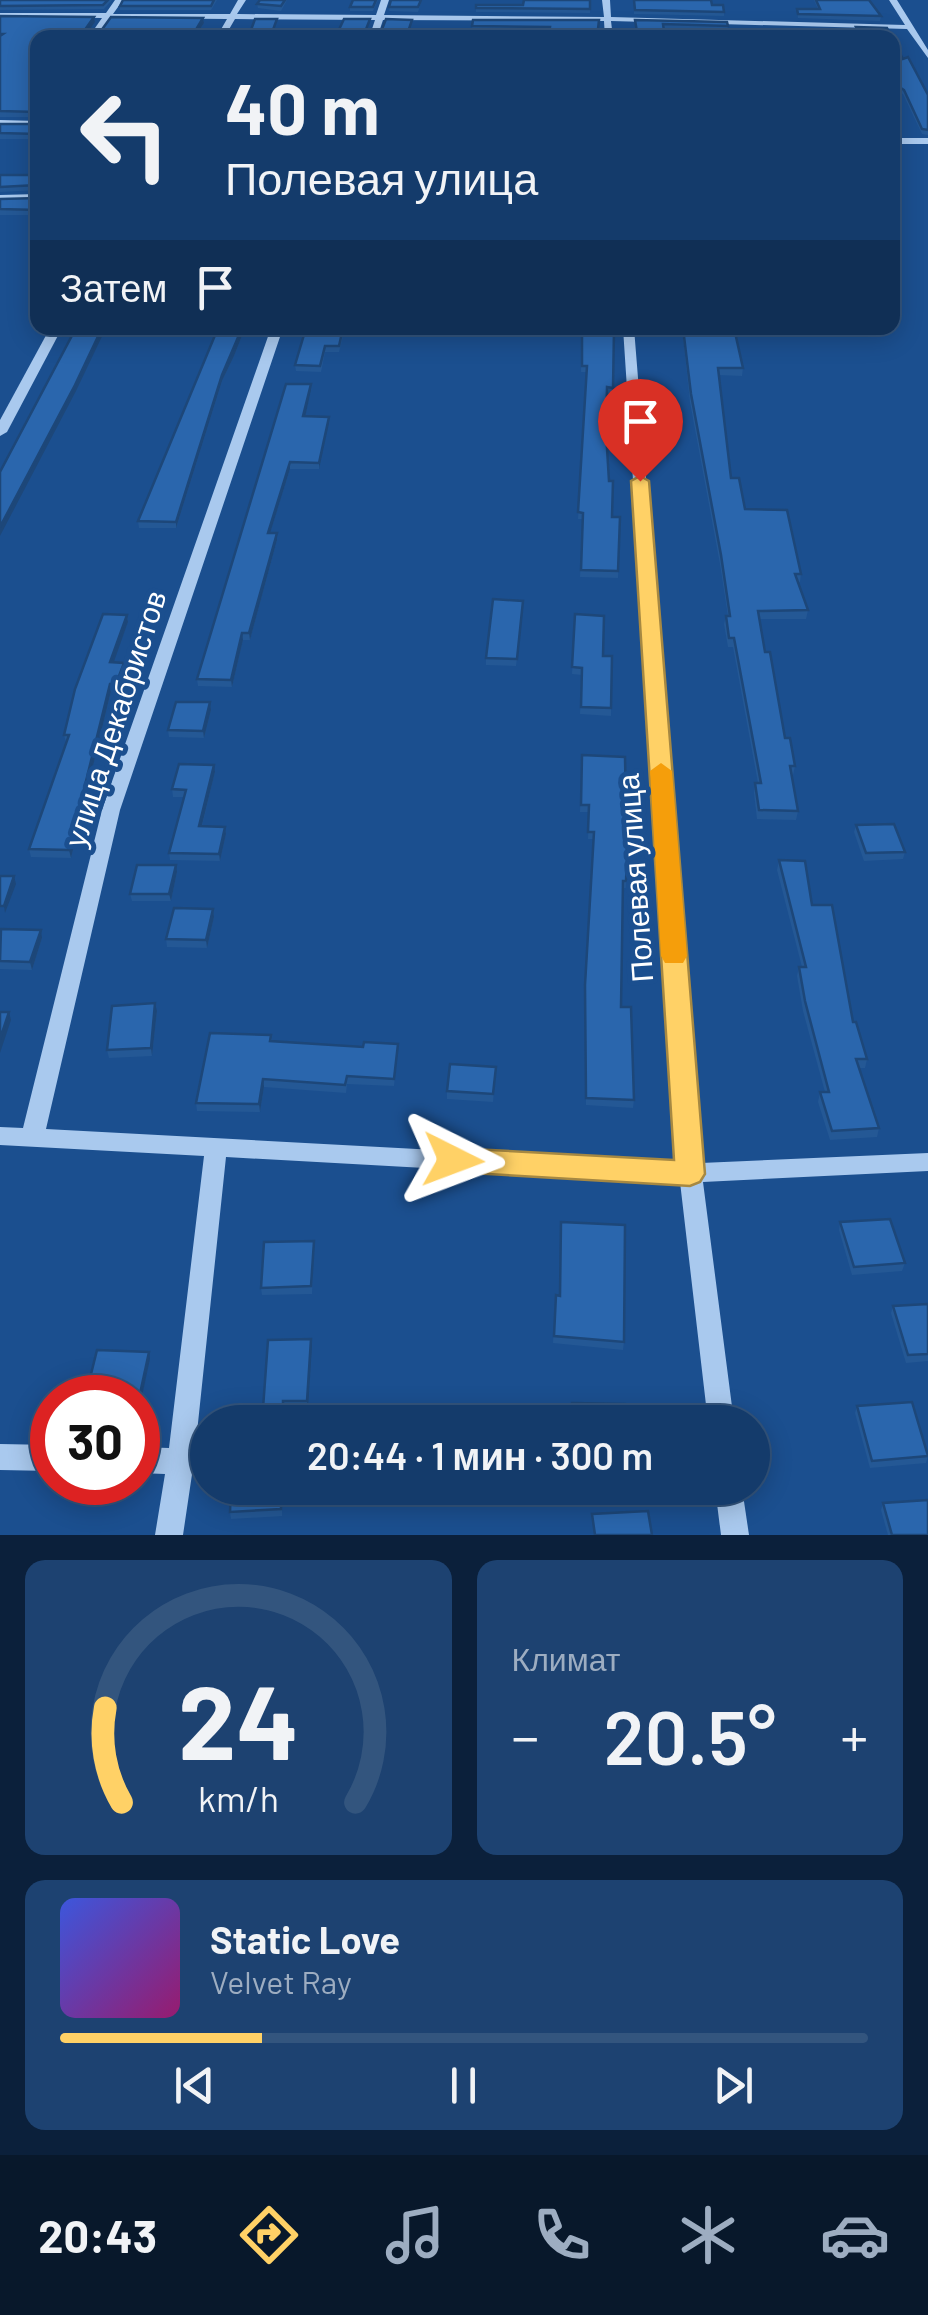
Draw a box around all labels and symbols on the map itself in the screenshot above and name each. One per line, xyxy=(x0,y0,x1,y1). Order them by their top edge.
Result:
pin xyxy=(598,379,683,482)
street label: улица Декабристов xyxy=(56,586,173,851)
street label: Полевая улица xyxy=(609,772,659,984)
position arrow xyxy=(401,1108,505,1212)
speed limit sign: 30 xyxy=(30,1375,160,1505)

